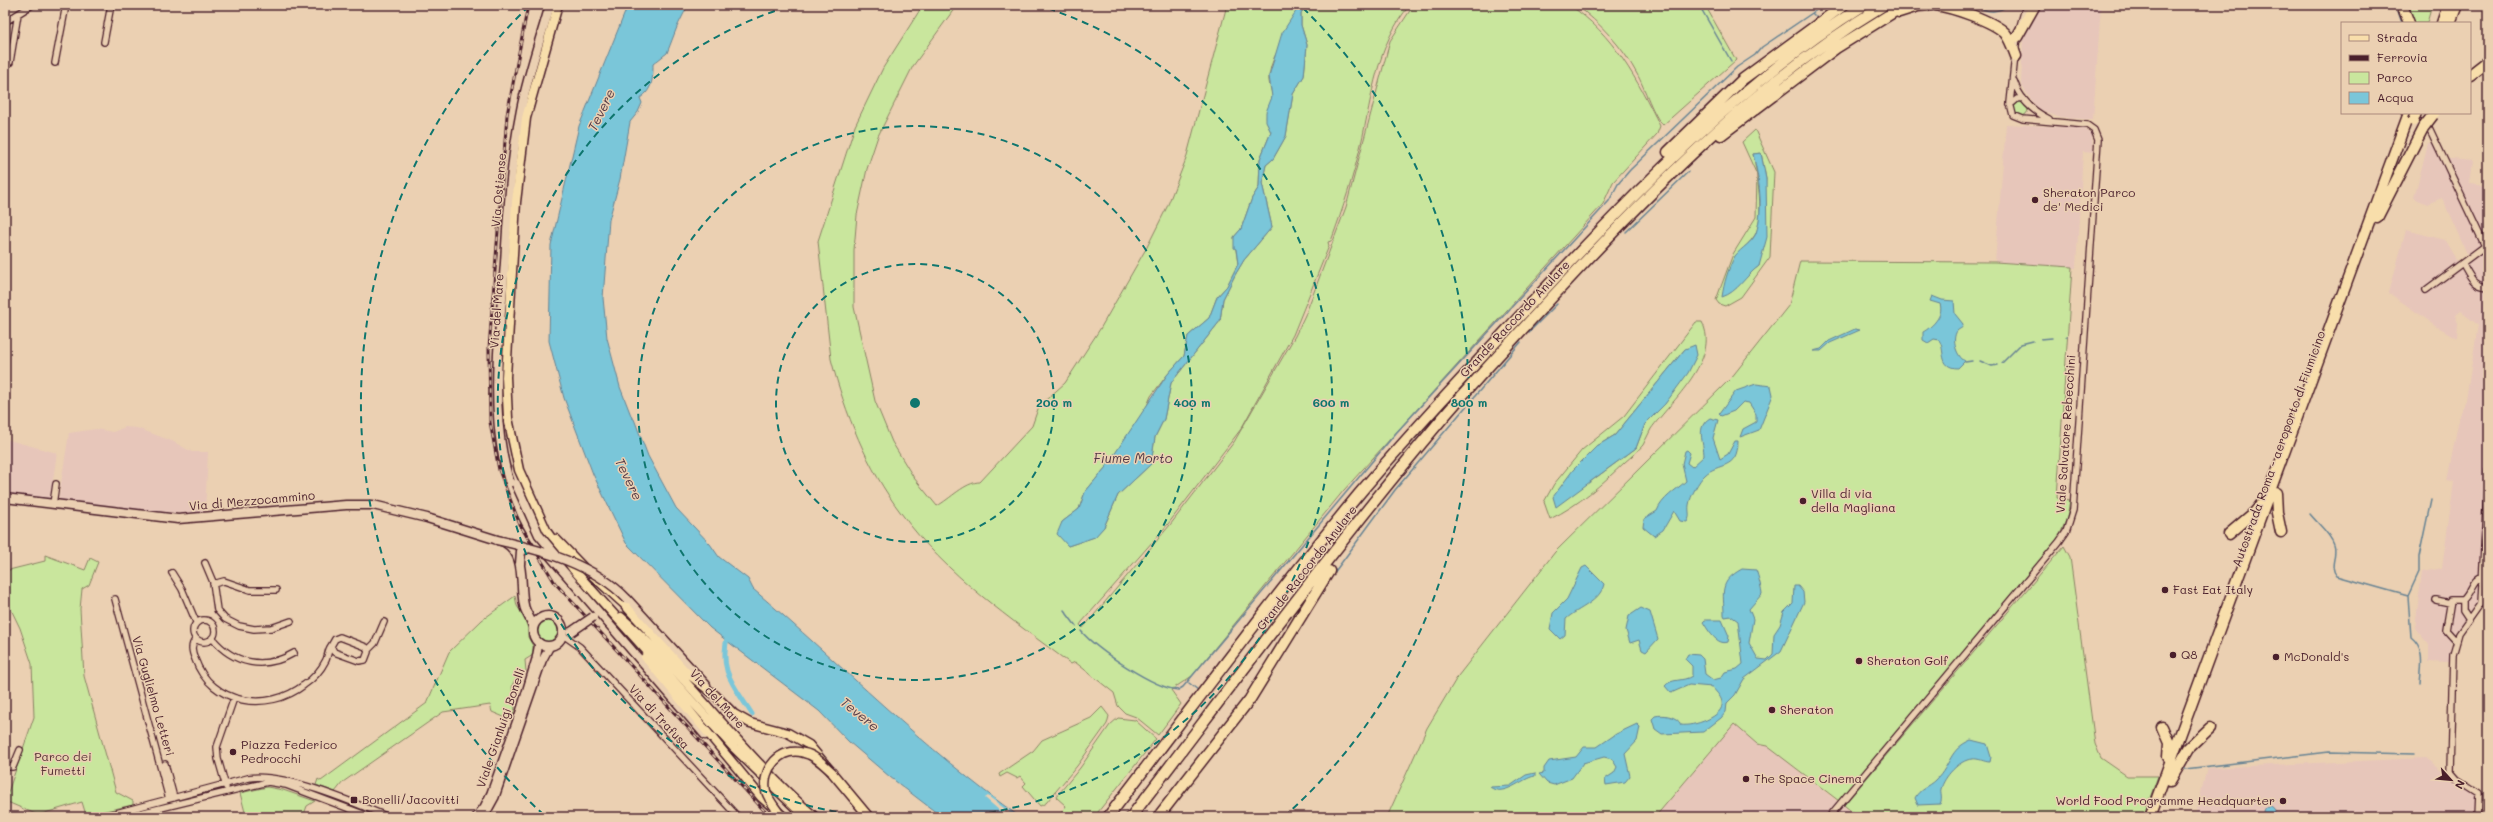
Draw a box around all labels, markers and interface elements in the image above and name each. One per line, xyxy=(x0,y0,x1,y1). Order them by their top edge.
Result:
legend xyxy=(2341,22,2471,114)
text: Strada xyxy=(2377,29,2418,45)
text: Ferrovia xyxy=(2377,49,2428,65)
text: Parco xyxy=(2377,69,2412,85)
water label: Tevere xyxy=(583,86,618,134)
text: Acqua xyxy=(2377,89,2414,105)
street label: Via Ostiense xyxy=(487,152,509,228)
place label: Sheraton Parco de' Medici xyxy=(2043,184,2135,214)
marker: Sheraton Parco de' Medici xyxy=(2030,195,2040,205)
street label: Grande Raccordo Anulare xyxy=(1456,256,1573,380)
street label: Via del Mare xyxy=(485,273,507,349)
street label: Autostrada Roma - aeroporto di Fiumicino xyxy=(2228,328,2328,569)
street label: Viale Salvatore Rebecchini xyxy=(2051,354,2079,514)
text: 200 m xyxy=(1036,394,1072,410)
text: 400 m xyxy=(1174,394,1210,410)
text: 600 m xyxy=(1313,394,1349,410)
text: 800 m xyxy=(1451,394,1487,410)
centre of rings xyxy=(908,396,922,410)
water label: Fiume Morto xyxy=(1094,449,1173,466)
water label: Tevere xyxy=(612,455,647,503)
place label: Villa di via della Magliana xyxy=(1811,485,1896,515)
street label: Via di Mezzocammino xyxy=(188,487,316,513)
marker: Villa di via della Magliana xyxy=(1798,496,1808,506)
street label: Grande Raccordo Anulare xyxy=(1252,502,1360,633)
place label: Fast Eat Italy xyxy=(2173,581,2253,597)
marker: Fast Eat Italy xyxy=(2160,585,2170,595)
street label: Via Guglielmo Letteri xyxy=(129,634,179,758)
place label: Q8 xyxy=(2181,646,2198,662)
place label: McDonald's xyxy=(2284,648,2349,664)
marker: Q8 xyxy=(2168,650,2178,660)
place label: Sheraton Golf xyxy=(1867,652,1948,668)
marker: McDonald's xyxy=(2271,652,2281,662)
marker: Sheraton Golf xyxy=(1854,656,1864,666)
street label: Via del Mare xyxy=(687,665,749,732)
street label: Viale Gianluigi Bonelli xyxy=(472,666,528,790)
street label: Via di Trafusa xyxy=(626,681,694,752)
water label: Tevere xyxy=(838,693,883,734)
place label: Sheraton xyxy=(1780,701,1834,717)
marker: Sheraton xyxy=(1767,705,1777,715)
place label: Piazza Federico Pedrocchi xyxy=(241,736,337,766)
marker: Piazza Federico Pedrocchi xyxy=(228,747,238,757)
park label: Parco dei Fumetti xyxy=(34,748,92,778)
north arrow xyxy=(2431,760,2471,800)
place label: The Space Cinema xyxy=(1754,770,1862,786)
marker: The Space Cinema xyxy=(1741,774,1751,784)
text: N xyxy=(2452,778,2469,792)
place label: Bonelli/Jacovitti xyxy=(362,791,459,807)
place label: World Food Programme Headquarter xyxy=(2056,792,2275,808)
marker: Bonelli/Jacovitti xyxy=(349,795,359,805)
marker: World Food Programme Headquarter xyxy=(2278,796,2288,806)

